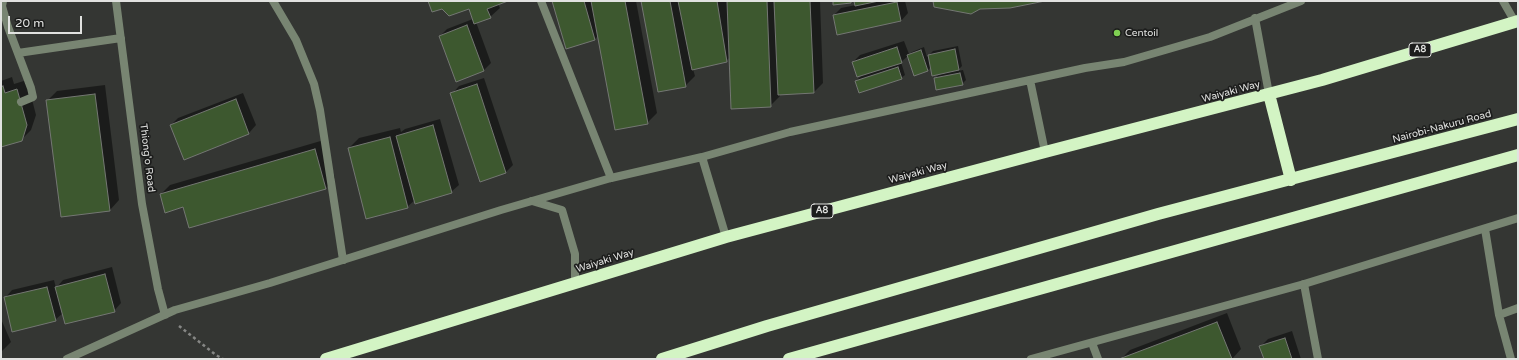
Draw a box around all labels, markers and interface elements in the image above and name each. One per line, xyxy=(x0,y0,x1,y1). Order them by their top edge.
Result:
scale bar xyxy=(10,8,84,34)
text: 20 m xyxy=(15,16,44,30)
place label: Centoil xyxy=(1125,27,1158,39)
marker: Centoil xyxy=(1112,28,1122,38)
road number: A8 xyxy=(1409,43,1431,57)
street label: Waiyaki Way xyxy=(1201,78,1261,106)
street label: Nairobi-Nakuru Road xyxy=(1391,108,1493,146)
street label: Thiong'o Road xyxy=(137,123,157,193)
street label: Waiyaki Way xyxy=(888,159,948,187)
road number: A8 xyxy=(811,204,833,218)
street label: Waiyaki Way xyxy=(575,247,635,275)

